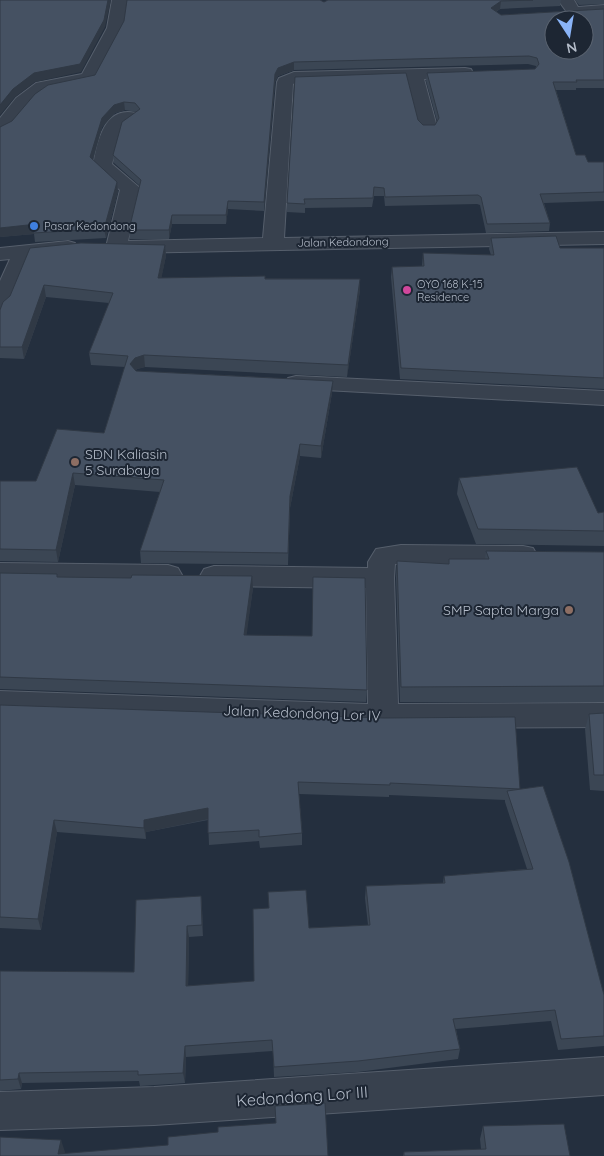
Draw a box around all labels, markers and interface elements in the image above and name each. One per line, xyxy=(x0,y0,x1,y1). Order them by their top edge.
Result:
north arrow xyxy=(544,10,594,60)
text: N xyxy=(565,38,579,58)
place label: Pasar Kedondong xyxy=(44,219,136,233)
marker: Pasar Kedondong xyxy=(28,220,40,232)
street label: Jalan Kedondong xyxy=(297,234,389,250)
place label: OYO 168 K-15 Residence xyxy=(417,277,483,304)
marker: OYO 168 K-15 Residence xyxy=(401,284,413,296)
place label: SDN Kaliasin 5 Surabaya xyxy=(85,445,167,479)
marker: SDN Kaliasin 5 Surabaya xyxy=(69,456,81,468)
place label: SMP Sapta Marga xyxy=(443,601,559,619)
marker: SMP Sapta Marga xyxy=(563,604,575,616)
street label: Jalan Kedondong Lor IV xyxy=(223,701,381,725)
street label: Kedondong Lor III xyxy=(236,1081,368,1111)

